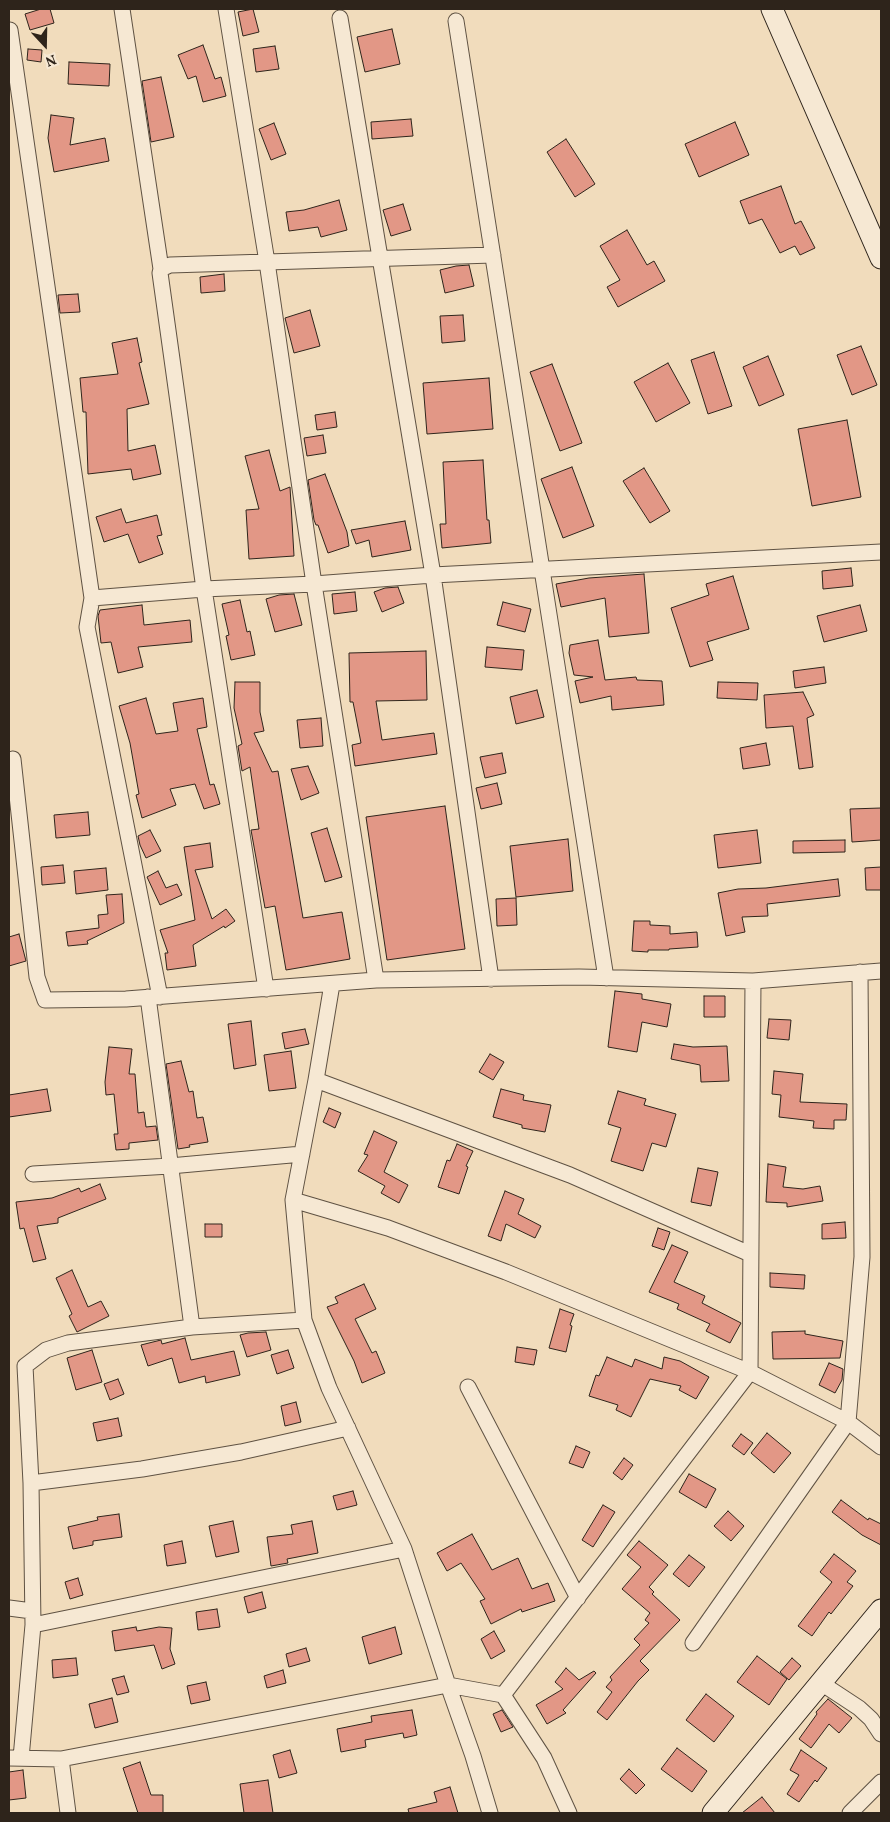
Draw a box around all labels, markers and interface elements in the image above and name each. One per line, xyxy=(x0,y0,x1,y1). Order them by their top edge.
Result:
north arrow xyxy=(20,20,70,70)
text: N xyxy=(42,49,59,70)

